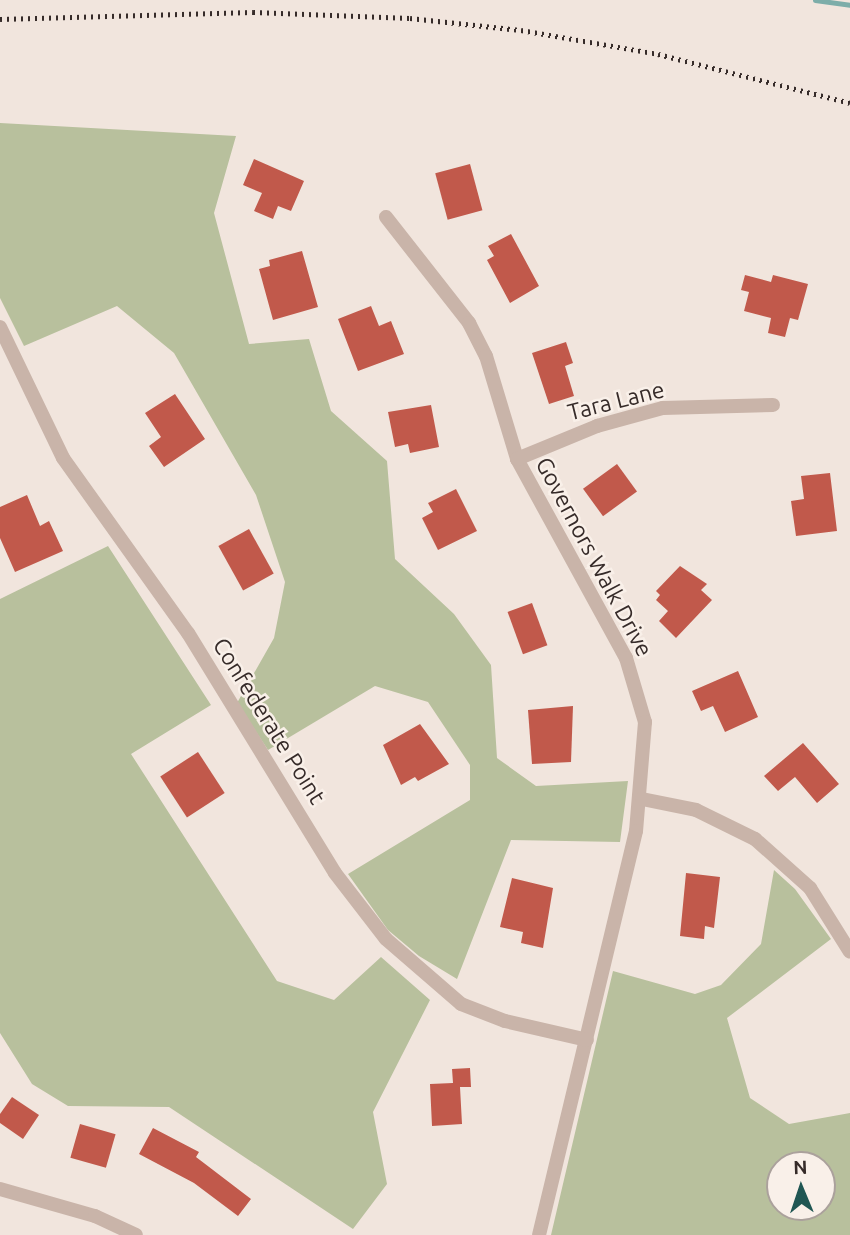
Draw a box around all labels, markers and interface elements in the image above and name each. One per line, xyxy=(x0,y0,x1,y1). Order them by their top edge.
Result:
street label: Tara Lane xyxy=(565,376,667,426)
street label: Governors Walk Drive xyxy=(530,453,658,661)
street label: Confederate Point xyxy=(207,633,331,809)
north arrow xyxy=(766,1151,836,1221)
text: N xyxy=(793,1156,808,1178)

